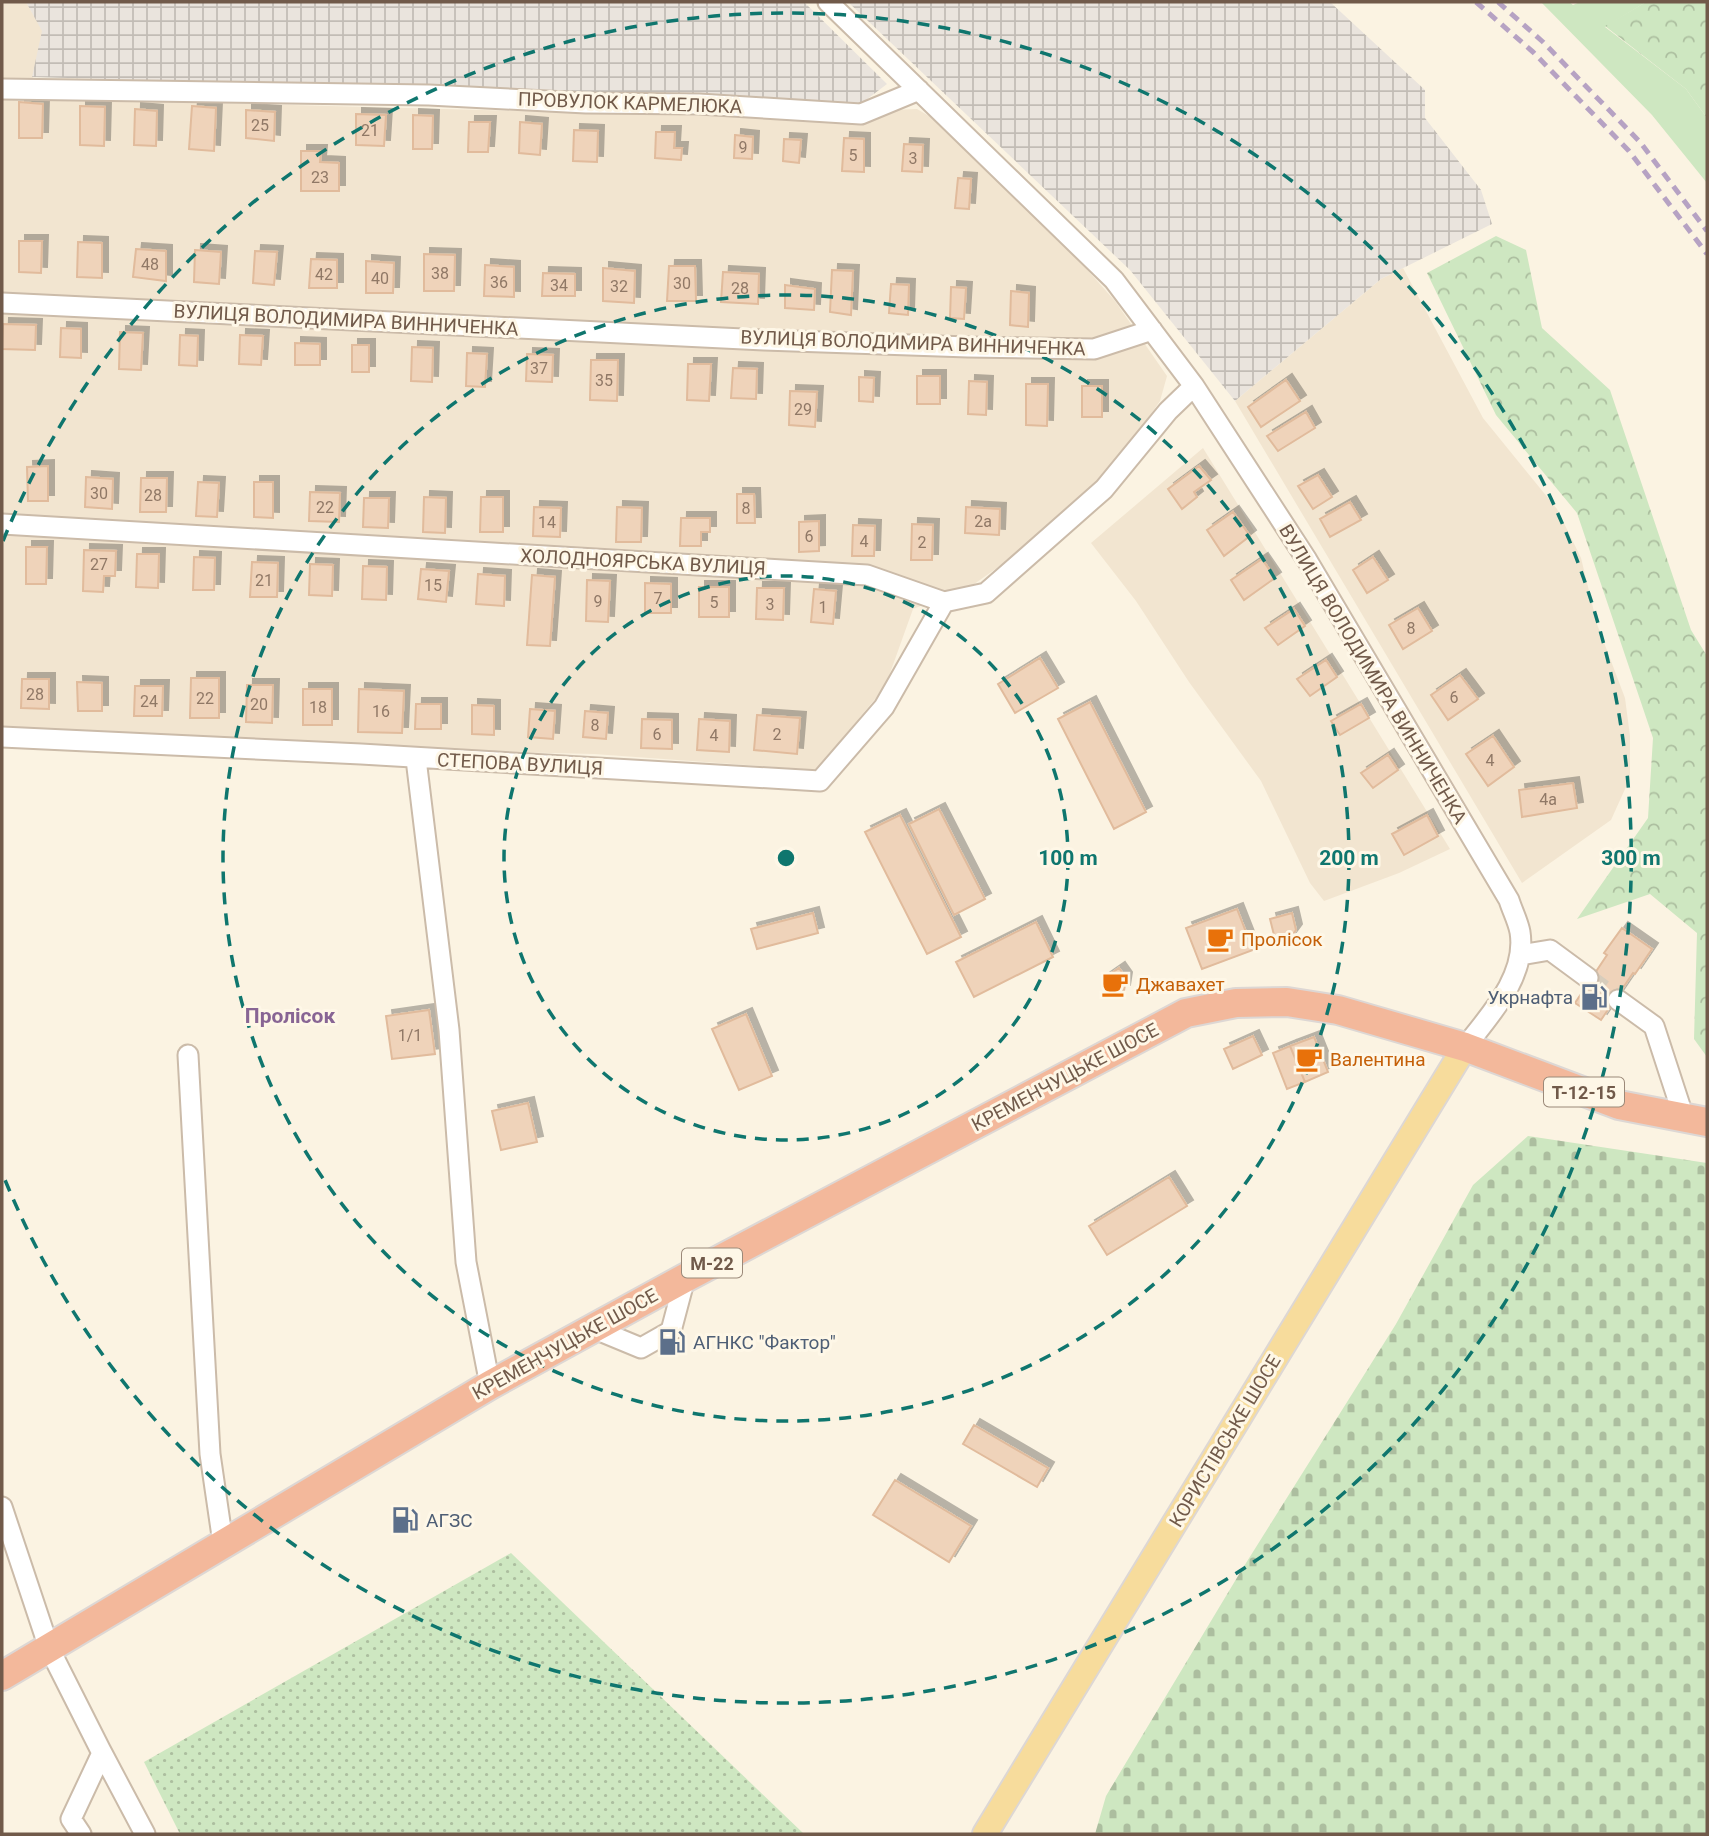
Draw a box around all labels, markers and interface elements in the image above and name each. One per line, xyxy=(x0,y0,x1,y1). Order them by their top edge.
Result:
street label: ПРОВУЛОК КАРМЕЛЮКА xyxy=(518,88,743,118)
house number: 25 xyxy=(251,116,269,135)
house number: 21 xyxy=(361,121,379,140)
house number: 9 xyxy=(739,138,748,157)
house number: 5 xyxy=(849,146,858,165)
house number: 3 xyxy=(909,149,918,168)
house number: 23 xyxy=(311,168,329,187)
house number: 48 xyxy=(141,255,159,274)
house number: 38 xyxy=(431,264,449,283)
house number: 42 xyxy=(315,265,333,284)
house number: 40 xyxy=(371,269,389,288)
house number: 36 xyxy=(490,273,508,292)
house number: 30 xyxy=(673,274,691,293)
house number: 34 xyxy=(550,276,568,295)
house number: 32 xyxy=(610,277,628,296)
house number: 28 xyxy=(731,279,749,298)
street label: ВУЛИЦЯ ВОЛОДИМИРА ВИННИЧЕНКА xyxy=(173,299,520,341)
street label: ВУЛИЦЯ ВОЛОДИМИРА ВИННИЧЕНКА xyxy=(740,325,1087,361)
house number: 37 xyxy=(530,359,548,378)
house number: 35 xyxy=(595,371,613,390)
house number: 29 xyxy=(794,400,812,419)
house number: 30 xyxy=(90,484,108,503)
house number: 28 xyxy=(144,486,162,505)
house number: 22 xyxy=(316,498,334,517)
house number: 8 xyxy=(742,499,751,518)
house number: 2а xyxy=(974,512,992,531)
house number: 14 xyxy=(538,513,556,532)
street label: ВУЛИЦЯ ВОЛОДИМИРА ВИННИЧЕНКА xyxy=(1274,520,1472,828)
house number: 6 xyxy=(805,527,814,546)
house number: 4 xyxy=(860,532,869,551)
house number: 2 xyxy=(918,533,927,552)
street label: ХОЛОДНОЯРСЬКА ВУЛИЦЯ xyxy=(520,544,766,580)
house number: 27 xyxy=(90,555,108,574)
house number: 21 xyxy=(255,571,273,590)
house number: 15 xyxy=(424,576,442,595)
house number: 7 xyxy=(654,589,663,608)
house number: 9 xyxy=(594,592,603,611)
house number: 5 xyxy=(710,593,719,612)
house number: 3 xyxy=(766,595,775,614)
house number: 1 xyxy=(819,598,828,617)
house number: 8 xyxy=(1407,619,1416,638)
house number: 28 xyxy=(26,685,44,704)
house number: 6 xyxy=(1450,688,1459,707)
house number: 22 xyxy=(196,689,214,708)
house number: 24 xyxy=(140,692,158,711)
house number: 20 xyxy=(250,695,268,714)
house number: 18 xyxy=(309,698,327,717)
house number: 16 xyxy=(372,702,390,721)
house number: 8 xyxy=(591,716,600,735)
house number: 6 xyxy=(653,725,662,744)
house number: 2 xyxy=(773,725,782,744)
house number: 4 xyxy=(710,726,719,745)
street label: СТЕПОВА ВУЛИЦЯ xyxy=(437,748,603,780)
house number: 4 xyxy=(1486,751,1495,770)
house number: 4а xyxy=(1539,790,1557,809)
centre of rings xyxy=(774,846,798,870)
text: 100 m xyxy=(1038,846,1098,870)
text: 200 m xyxy=(1319,846,1379,870)
text: 300 m xyxy=(1601,846,1661,870)
cafe icon: Пролісок xyxy=(1205,924,1235,954)
place label: Пролісок xyxy=(1241,928,1323,951)
cafe icon: Джавахет xyxy=(1100,969,1130,999)
place label: Джавахет xyxy=(1136,973,1225,996)
fuel station icon: Укрнафта xyxy=(1579,982,1609,1012)
place label: Укрнафта xyxy=(1487,986,1573,1009)
district label: Пролісок xyxy=(245,1004,335,1028)
street label: КРЕМЕНЧУЦЬКЕ ШОСЕ xyxy=(968,1018,1163,1136)
house number: 1/1 xyxy=(398,1026,422,1045)
cafe icon: Валентина xyxy=(1294,1044,1324,1074)
place label: Валентина xyxy=(1330,1048,1426,1071)
road number: Т-12-15 xyxy=(1544,1078,1624,1106)
road number: М-22 xyxy=(682,1248,742,1278)
street label: КРЕМЕНЧУЦЬКЕ ШОСЕ xyxy=(468,1283,662,1405)
fuel station icon: АГНКС "Фактор" xyxy=(657,1327,687,1357)
place label: АГНКС "Фактор" xyxy=(693,1331,836,1354)
street label: КОРИСТІВСЬКЕ ШОСЕ xyxy=(1164,1350,1286,1531)
fuel station icon: АГЗС xyxy=(390,1505,420,1535)
place label: АГЗС xyxy=(426,1509,473,1532)

